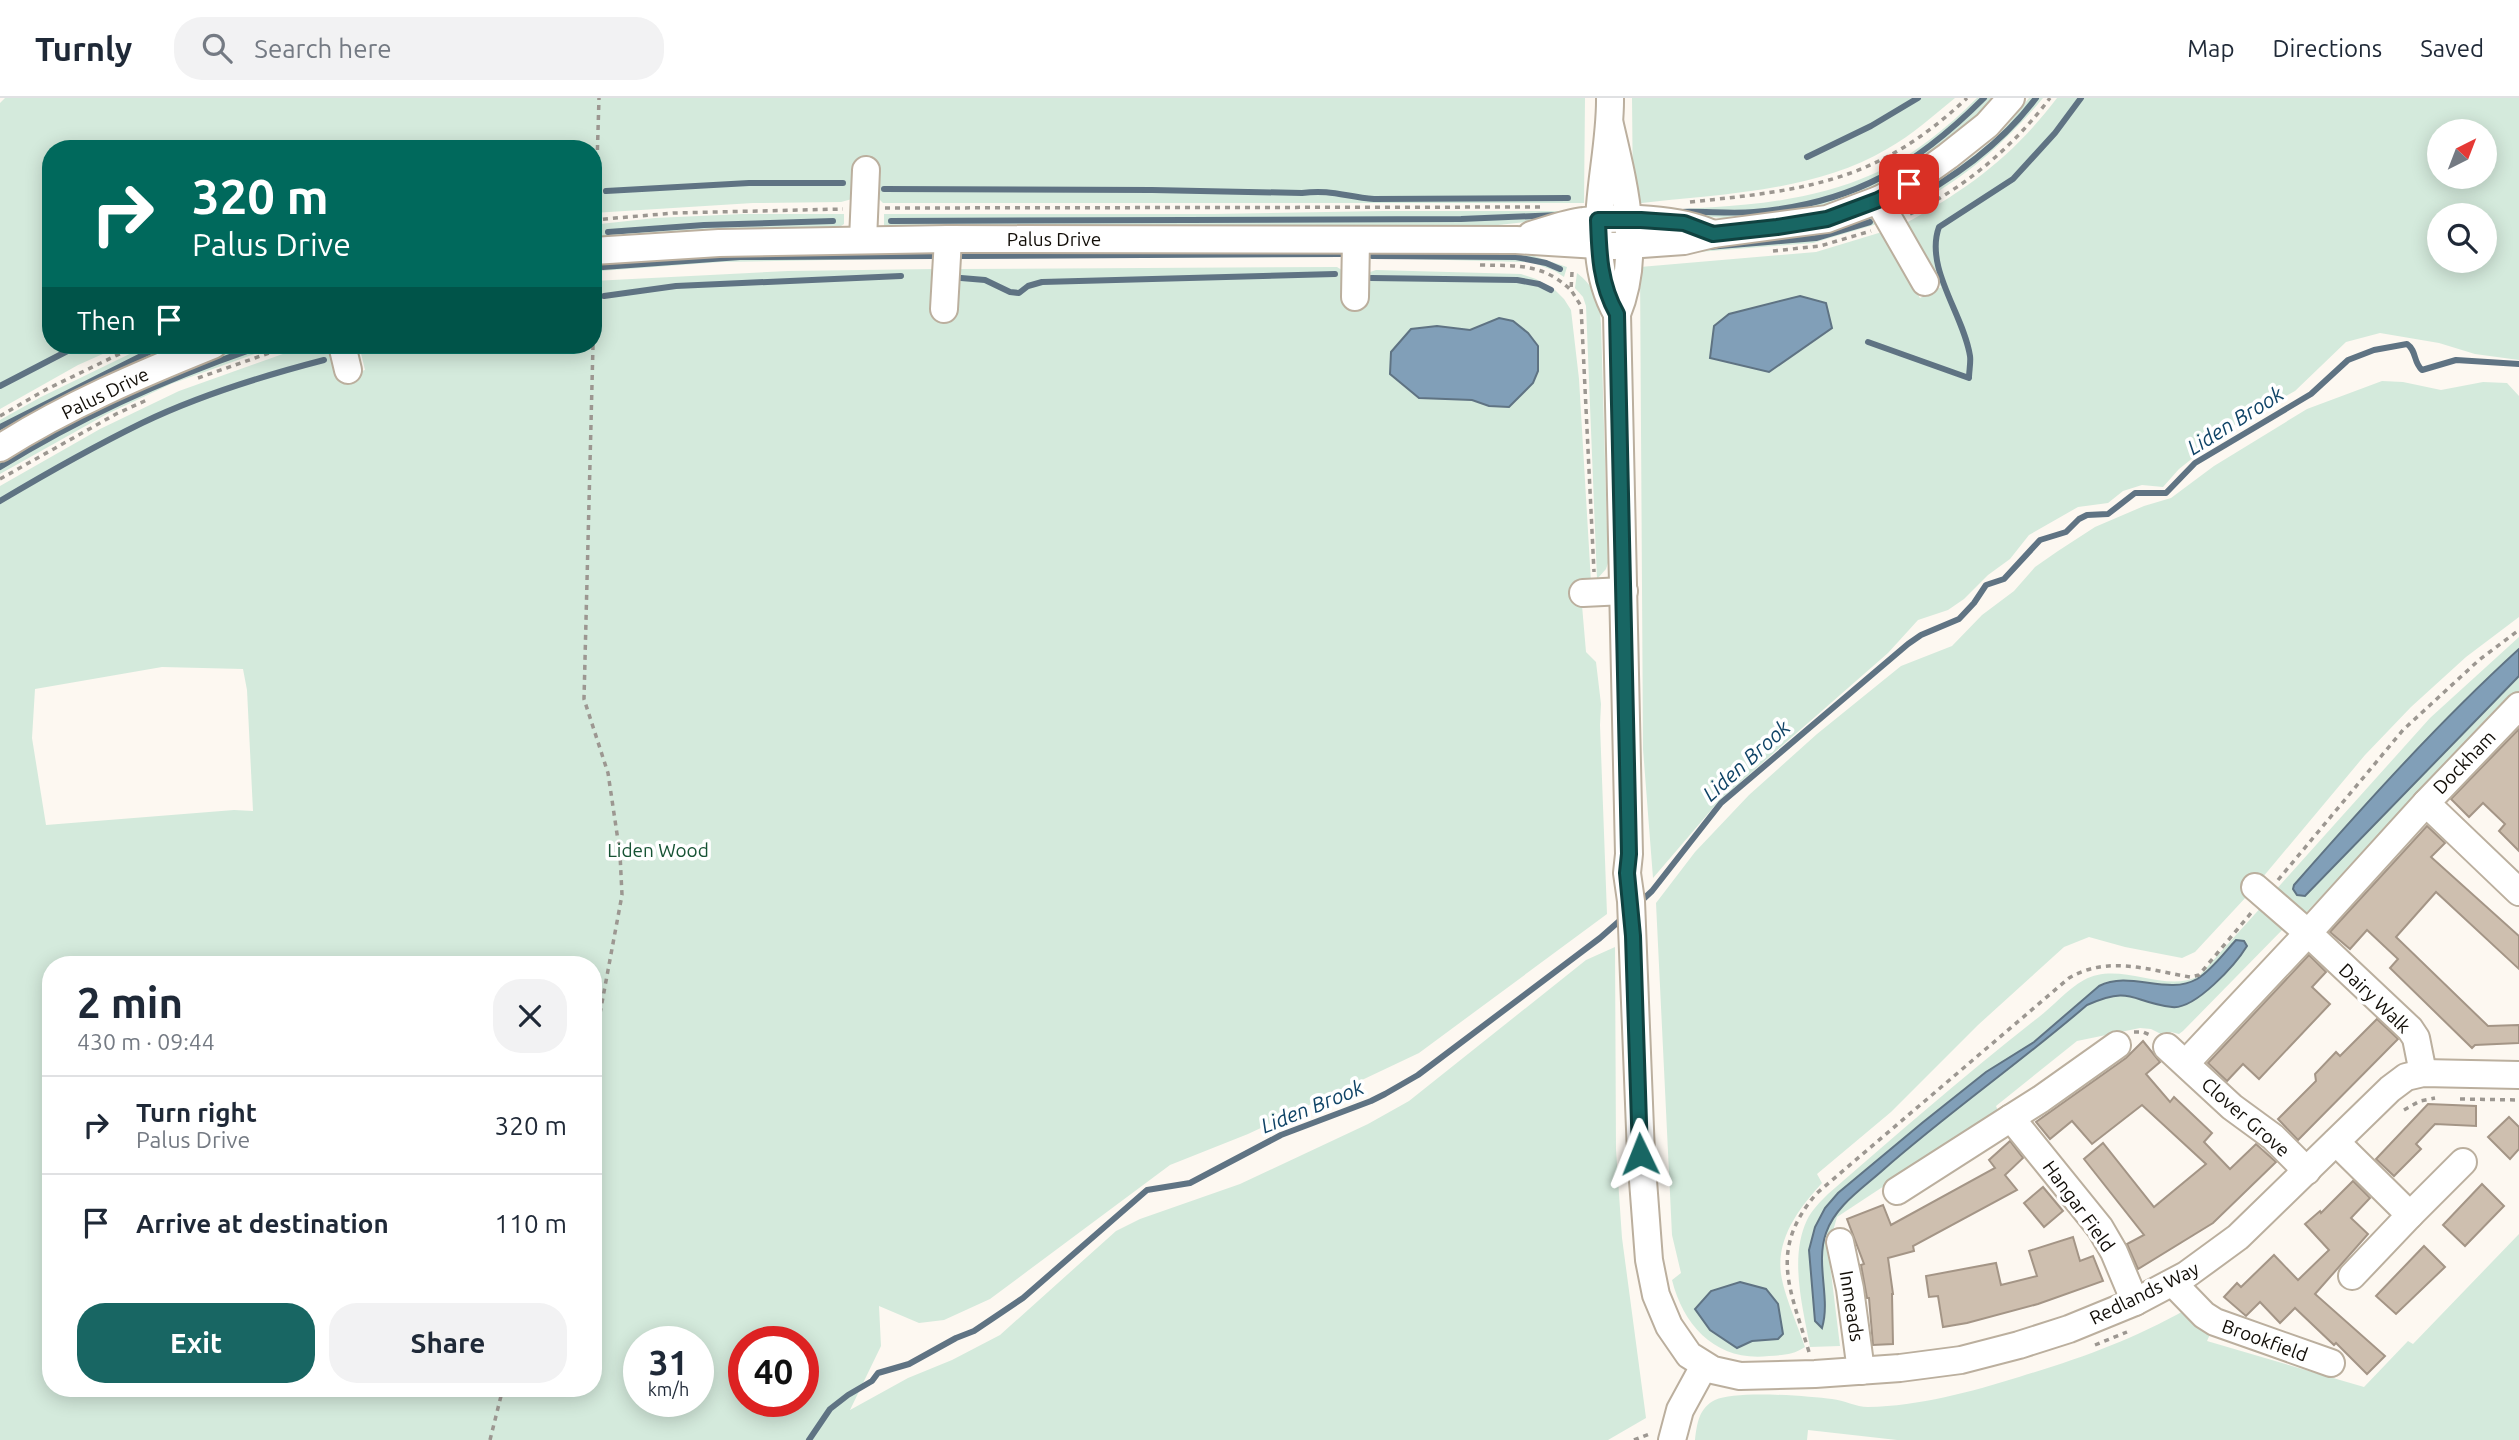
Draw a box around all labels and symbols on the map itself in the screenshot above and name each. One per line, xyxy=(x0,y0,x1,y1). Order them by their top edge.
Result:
north arrow xyxy=(2427,119,2497,189)
pin xyxy=(1879,154,1939,214)
street label: Palus Drive xyxy=(1007,228,1101,250)
street label: Palus Drive xyxy=(58,362,152,424)
water label: Liden Brook xyxy=(2182,381,2288,459)
water label: Liden Brook xyxy=(1697,714,1795,805)
street label: Dockham xyxy=(2428,726,2500,798)
park label: Liden Wood xyxy=(607,839,709,861)
street label: Dairy Walk xyxy=(2335,959,2415,1038)
street label: Clover Grove xyxy=(2197,1073,2295,1161)
water label: Liden Brook xyxy=(1257,1074,1367,1138)
position arrow xyxy=(1603,1117,1677,1191)
street label: Hangar Field xyxy=(2039,1156,2119,1256)
street label: Redlands Way xyxy=(2086,1257,2202,1329)
street label: Inmeads xyxy=(1836,1269,1868,1343)
street label: Brookfield xyxy=(2219,1314,2311,1366)
speed limit sign: 40 xyxy=(728,1326,819,1417)

